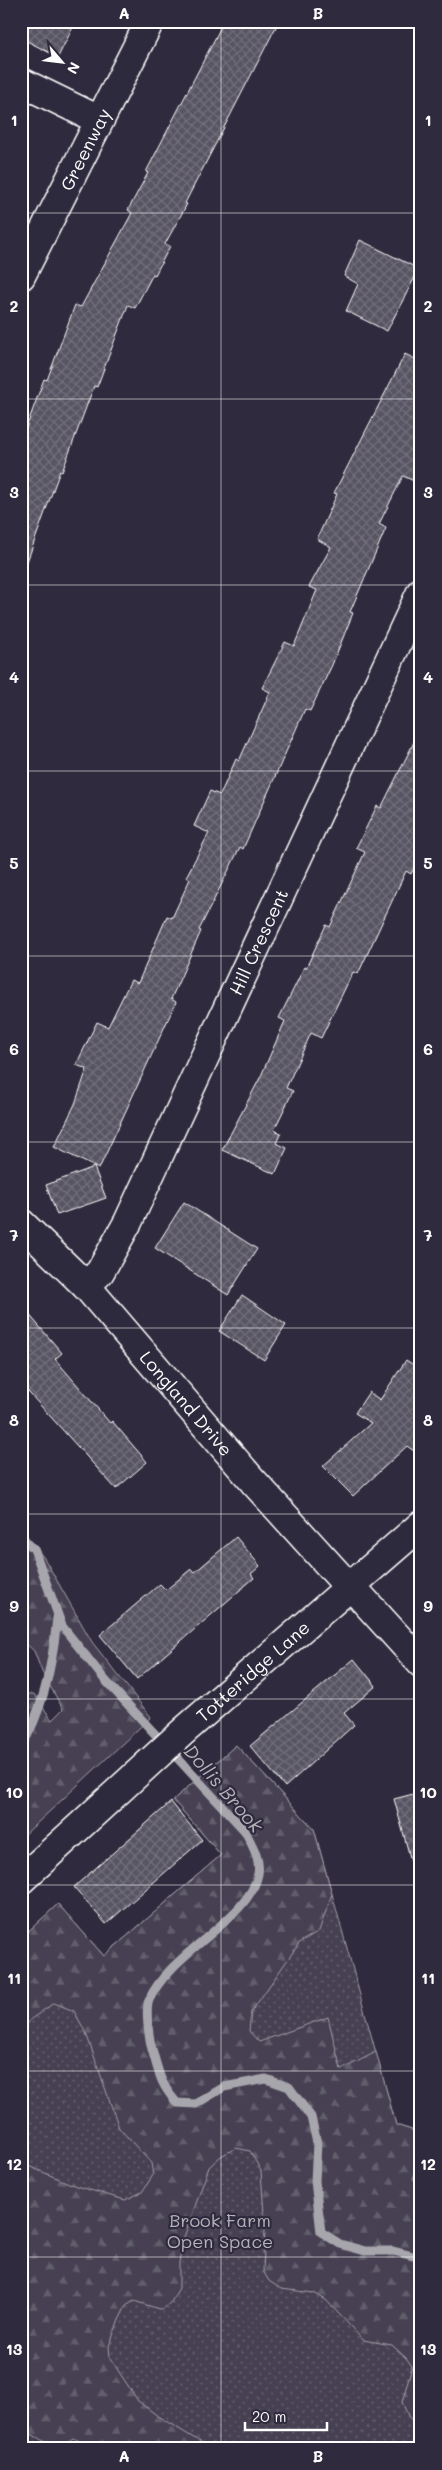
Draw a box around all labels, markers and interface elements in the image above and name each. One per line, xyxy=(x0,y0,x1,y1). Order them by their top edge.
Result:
text: A xyxy=(118,2,130,23)
text: B xyxy=(313,2,323,23)
north arrow xyxy=(38,38,88,88)
text: N xyxy=(63,59,85,77)
street label: Greenway xyxy=(54,104,116,195)
text: 1 xyxy=(10,109,18,130)
text: 1 xyxy=(424,109,432,130)
text: 2 xyxy=(10,295,19,316)
text: 2 xyxy=(424,295,433,316)
text: 3 xyxy=(9,481,19,502)
text: 3 xyxy=(423,481,433,502)
text: 4 xyxy=(9,666,19,687)
text: 4 xyxy=(423,666,433,687)
text: 5 xyxy=(9,852,19,873)
text: 5 xyxy=(423,852,433,873)
street label: Hill Crescent xyxy=(223,885,293,999)
text: 6 xyxy=(9,1038,19,1059)
text: 6 xyxy=(423,1038,433,1059)
text: 7 xyxy=(10,1224,19,1245)
text: 7 xyxy=(424,1224,433,1245)
street label: Longland Drive xyxy=(135,1346,238,1461)
text: 8 xyxy=(9,1409,19,1430)
text: 8 xyxy=(423,1409,433,1430)
text: 9 xyxy=(9,1595,19,1616)
text: 9 xyxy=(423,1595,433,1616)
street label: Totteridge Lane xyxy=(191,1615,315,1727)
water label: Dollis Brook xyxy=(179,1739,270,1838)
text: 10 xyxy=(5,1781,23,1802)
text: 10 xyxy=(419,1781,437,1802)
text: 11 xyxy=(7,1967,21,1988)
text: 11 xyxy=(421,1967,435,1988)
text: 12 xyxy=(6,2153,22,2174)
text: 12 xyxy=(420,2153,436,2174)
park label: Brook Farm Open Space xyxy=(167,2208,273,2253)
text: 13 xyxy=(6,2338,23,2359)
text: 13 xyxy=(420,2338,437,2359)
scale bar xyxy=(245,2400,327,2432)
text: 20 m xyxy=(252,2406,286,2426)
text: A xyxy=(118,2445,130,2466)
text: B xyxy=(313,2445,323,2466)

